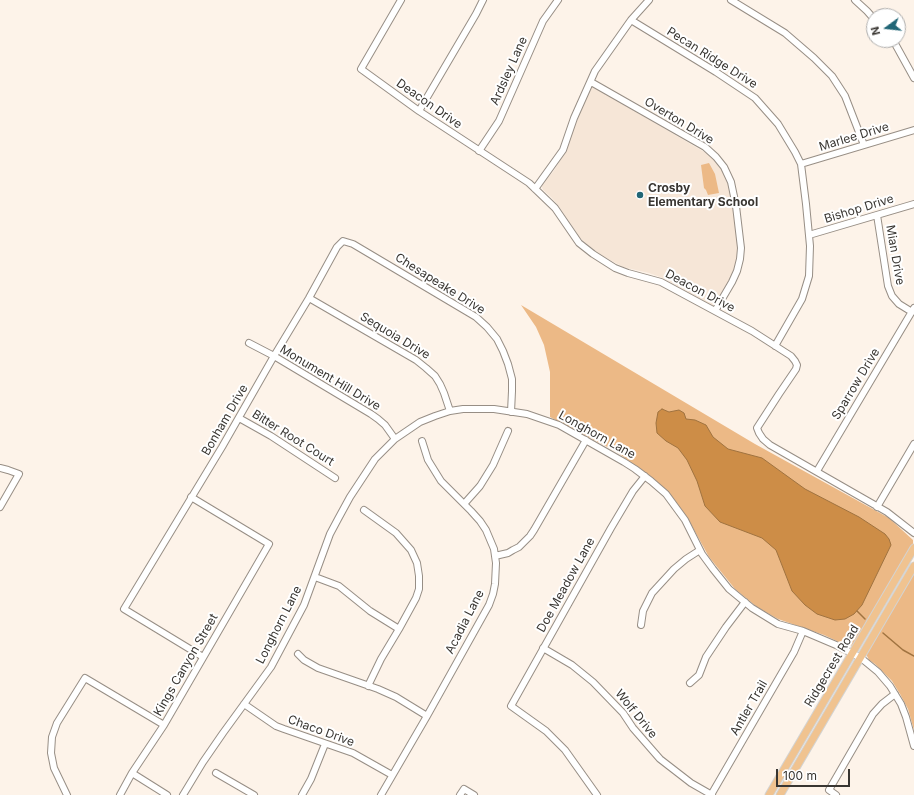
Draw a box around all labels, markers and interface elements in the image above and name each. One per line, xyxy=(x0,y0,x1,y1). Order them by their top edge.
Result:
north arrow xyxy=(866,8,906,48)
street label: Pecan Ridge Drive xyxy=(664,24,760,92)
text: N xyxy=(868,25,883,37)
street label: Ardsley Lane xyxy=(487,34,531,108)
street label: Deacon Drive xyxy=(393,76,465,132)
street label: Overton Drive xyxy=(642,95,716,147)
street label: Marlee Drive xyxy=(817,120,891,154)
place label: Crosby Elementary School xyxy=(648,181,758,209)
marker: Crosby Elementary School xyxy=(635,190,645,200)
street label: Bishop Drive xyxy=(823,192,895,226)
street label: Mian Drive xyxy=(883,224,907,286)
street label: Chesapeake Drive xyxy=(392,250,488,318)
street label: Deacon Drive xyxy=(663,267,737,315)
street label: Sequoia Drive xyxy=(357,309,433,363)
street label: Monument Hill Drive xyxy=(277,342,383,414)
street label: Sparrow Drive xyxy=(829,346,883,422)
street label: Bonham Drive xyxy=(199,382,251,458)
street label: Bitter Root Court xyxy=(249,407,337,469)
street label: Longhorn Lane xyxy=(556,408,638,462)
street label: Doe Meadow Lane xyxy=(534,535,598,635)
street label: Longhorn Lane xyxy=(253,584,305,666)
street label: Acadia Lane xyxy=(443,588,487,656)
street label: Kings Canyon Street xyxy=(151,611,221,719)
street label: Ridgecrest Road xyxy=(802,622,862,710)
street label: Antler Trail xyxy=(727,678,771,738)
street label: Wolf Drive xyxy=(612,687,660,741)
street label: Chaco Drive xyxy=(286,712,356,750)
scale bar xyxy=(778,761,852,787)
text: 100 m xyxy=(783,768,817,783)

